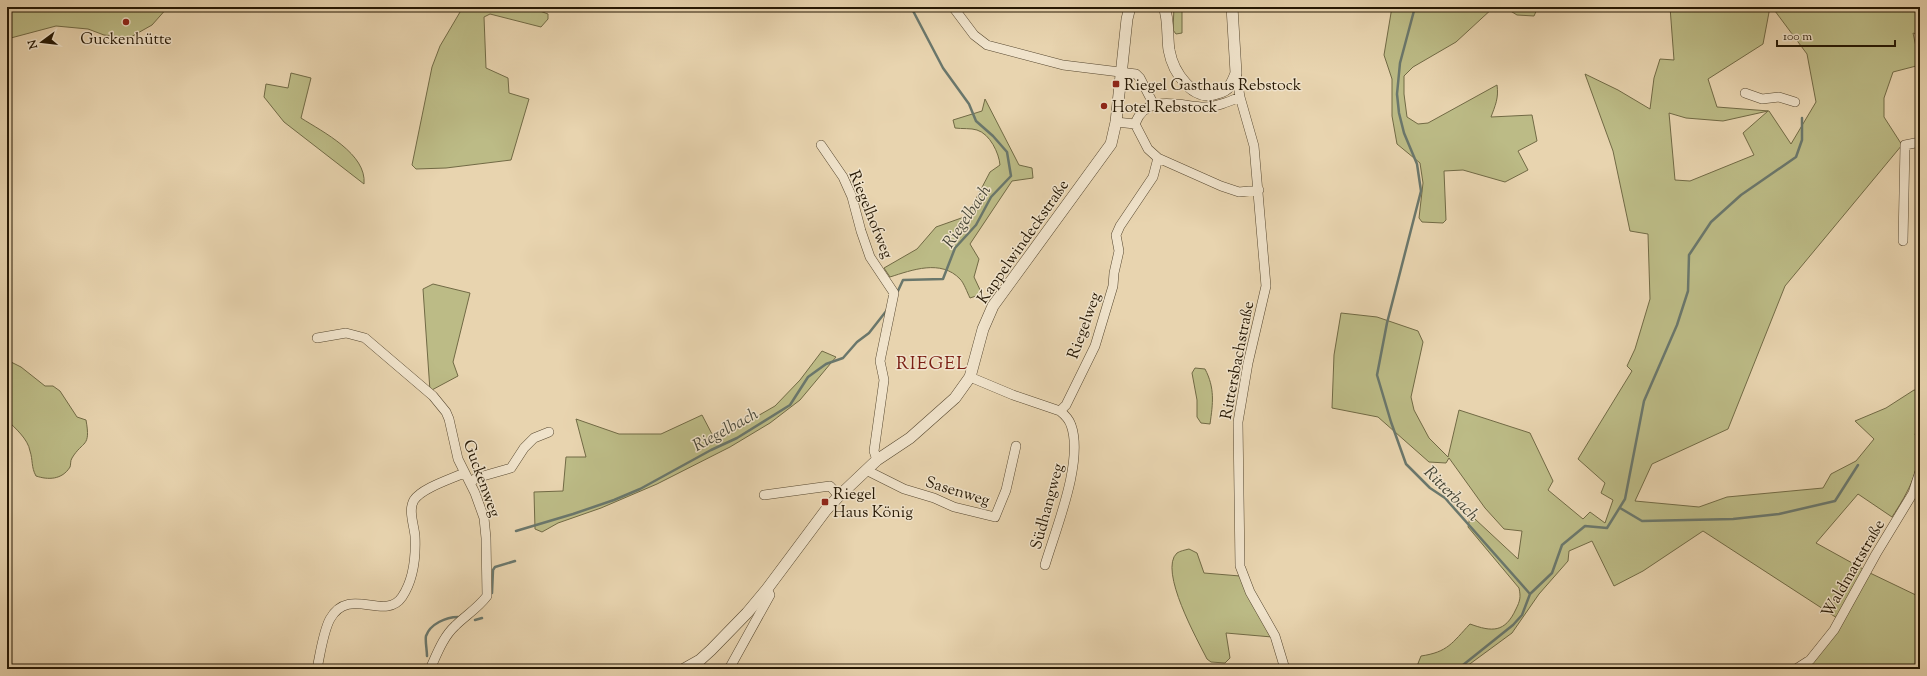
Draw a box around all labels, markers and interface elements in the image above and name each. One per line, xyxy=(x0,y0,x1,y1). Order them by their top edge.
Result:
marker: Guckenhütte xyxy=(121,17,131,27)
north arrow xyxy=(22,22,62,62)
scale bar xyxy=(1777,22,1895,48)
text: 100 m xyxy=(1783,28,1812,46)
place label: Guckenhütte xyxy=(80,29,172,52)
text: N xyxy=(24,38,42,52)
place label: Riegel Gasthaus Rebstock xyxy=(1124,75,1302,98)
marker: Riegel Gasthaus Rebstock xyxy=(1111,79,1121,89)
place label: Hotel Rebstock xyxy=(1112,97,1218,120)
marker: Hotel Rebstock xyxy=(1099,101,1109,111)
street label: Riegelhofweg xyxy=(842,167,898,263)
street label: Kappelwindeckstraße xyxy=(972,176,1076,309)
water label: Riegelbach xyxy=(938,180,998,254)
street label: Riegelweg xyxy=(1063,289,1108,362)
street label: Rittersbachstraße xyxy=(1216,299,1261,422)
district label: RIEGEL xyxy=(896,352,968,378)
water label: Riegelbach xyxy=(689,403,764,459)
street label: Guckenweg xyxy=(456,437,505,521)
street label: Südhangweg xyxy=(1026,461,1071,552)
water label: Ritterbach xyxy=(1418,461,1484,528)
street label: Sasenweg xyxy=(922,472,993,513)
place label: Riegel Haus König xyxy=(833,484,913,525)
marker: Riegel Haus König xyxy=(820,497,830,507)
street label: Waldmattstraße xyxy=(1817,516,1892,623)

